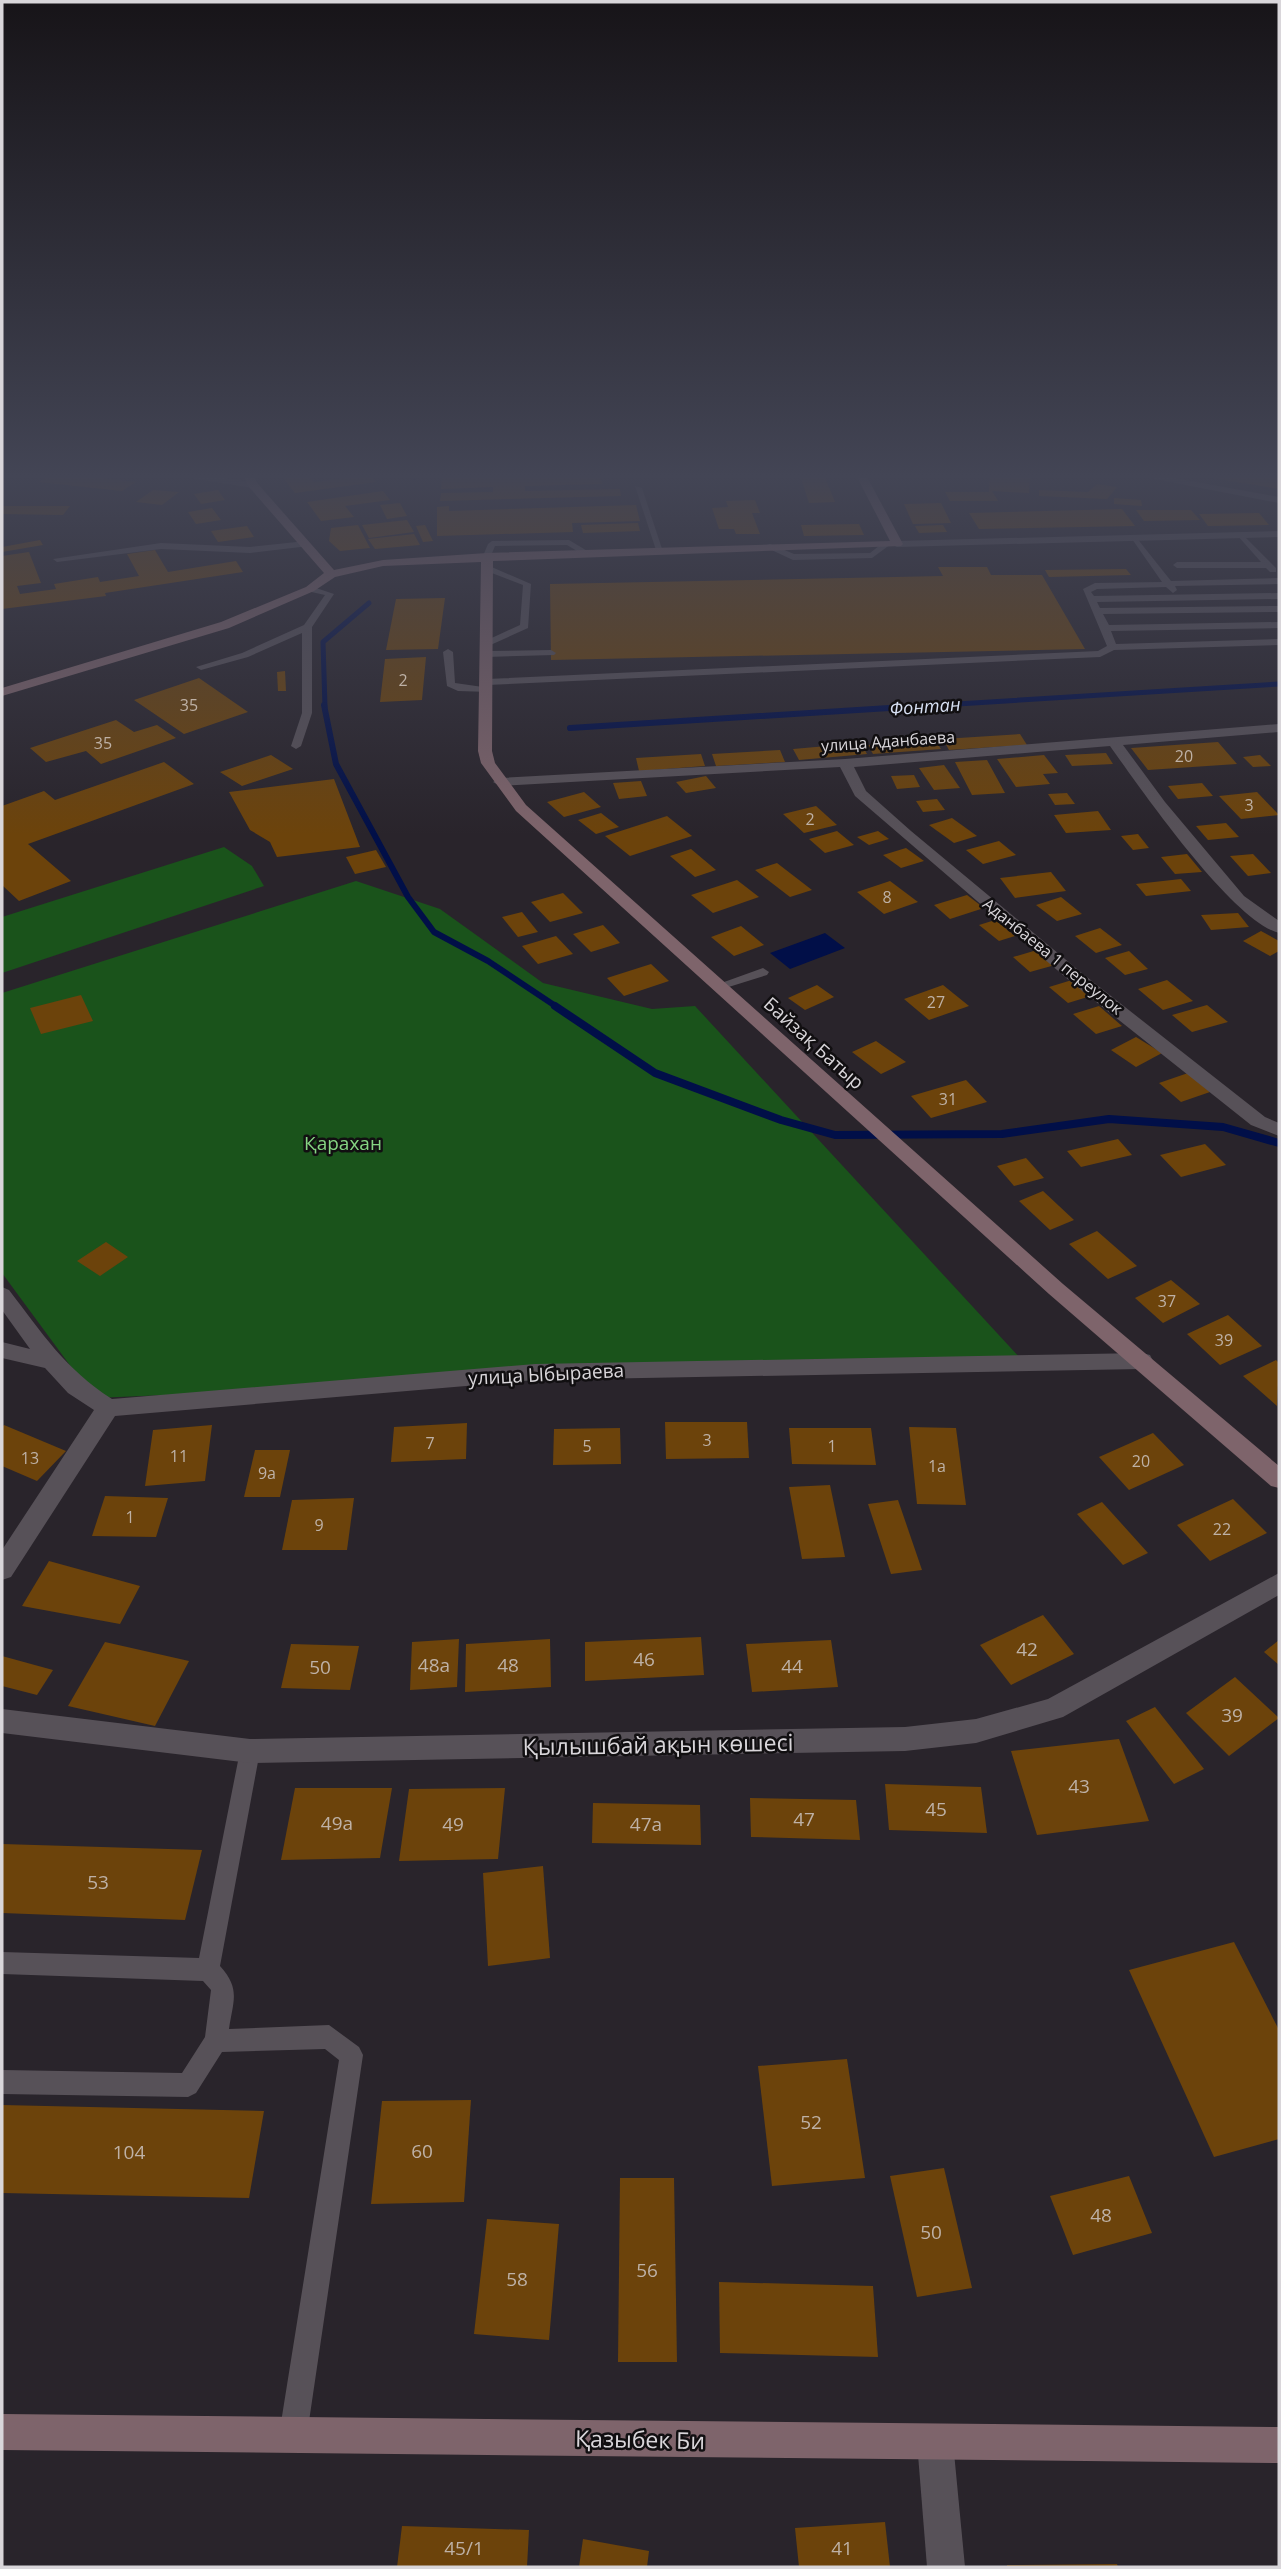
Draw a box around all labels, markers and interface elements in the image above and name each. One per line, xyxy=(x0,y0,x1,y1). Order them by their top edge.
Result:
house number: 2 xyxy=(398,669,408,691)
water label: Фонтан xyxy=(889,692,961,720)
house number: 35 xyxy=(180,694,198,716)
street label: улица Аданбаева xyxy=(820,725,956,757)
house number: 35 xyxy=(94,732,112,754)
house number: 20 xyxy=(1175,745,1193,767)
house number: 3 xyxy=(1244,794,1254,816)
house number: 2 xyxy=(805,808,815,830)
house number: 8 xyxy=(882,886,892,908)
street label: Аданбаева 1 переулок xyxy=(978,893,1128,1020)
street label: Байзақ Батыр xyxy=(758,991,870,1095)
house number: 27 xyxy=(927,991,945,1013)
house number: 31 xyxy=(939,1088,957,1110)
park label: Қарахан xyxy=(304,1130,382,1156)
house number: 37 xyxy=(1158,1290,1176,1312)
house number: 39 xyxy=(1215,1329,1233,1351)
street label: улица Ыбыраева xyxy=(467,1357,625,1391)
house number: 3 xyxy=(702,1429,712,1451)
house number: 7 xyxy=(425,1432,435,1454)
house number: 5 xyxy=(582,1435,592,1457)
house number: 1 xyxy=(827,1435,837,1457)
house number: 11 xyxy=(170,1445,188,1467)
house number: 13 xyxy=(21,1447,39,1469)
house number: 20 xyxy=(1132,1450,1150,1472)
house number: 1а xyxy=(928,1455,946,1477)
house number: 9а xyxy=(258,1462,276,1484)
house number: 1 xyxy=(125,1506,135,1528)
house number: 9 xyxy=(314,1514,324,1536)
house number: 22 xyxy=(1213,1518,1231,1540)
house number: 42 xyxy=(1016,1636,1038,1662)
house number: 46 xyxy=(633,1646,655,1672)
house number: 48а xyxy=(418,1652,450,1678)
house number: 48 xyxy=(497,1652,519,1678)
house number: 44 xyxy=(781,1653,803,1679)
house number: 50 xyxy=(309,1654,331,1680)
house number: 39 xyxy=(1221,1702,1243,1728)
street label: Қылышбай ақын көшесі xyxy=(522,1726,794,1762)
house number: 43 xyxy=(1068,1773,1090,1799)
house number: 45 xyxy=(925,1796,947,1822)
house number: 47 xyxy=(793,1806,815,1832)
house number: 49а xyxy=(321,1810,353,1836)
house number: 49 xyxy=(442,1811,464,1837)
house number: 47а xyxy=(630,1811,662,1837)
house number: 53 xyxy=(87,1869,109,1895)
house number: 52 xyxy=(800,2109,822,2135)
house number: 60 xyxy=(411,2138,433,2164)
house number: 104 xyxy=(113,2139,145,2165)
house number: 48 xyxy=(1090,2202,1112,2228)
house number: 50 xyxy=(920,2219,942,2245)
house number: 56 xyxy=(636,2257,658,2283)
house number: 58 xyxy=(506,2266,528,2292)
street label: Қазыбек Би xyxy=(575,2422,705,2456)
house number: 45/1 xyxy=(444,2535,484,2561)
house number: 41 xyxy=(831,2535,853,2561)

